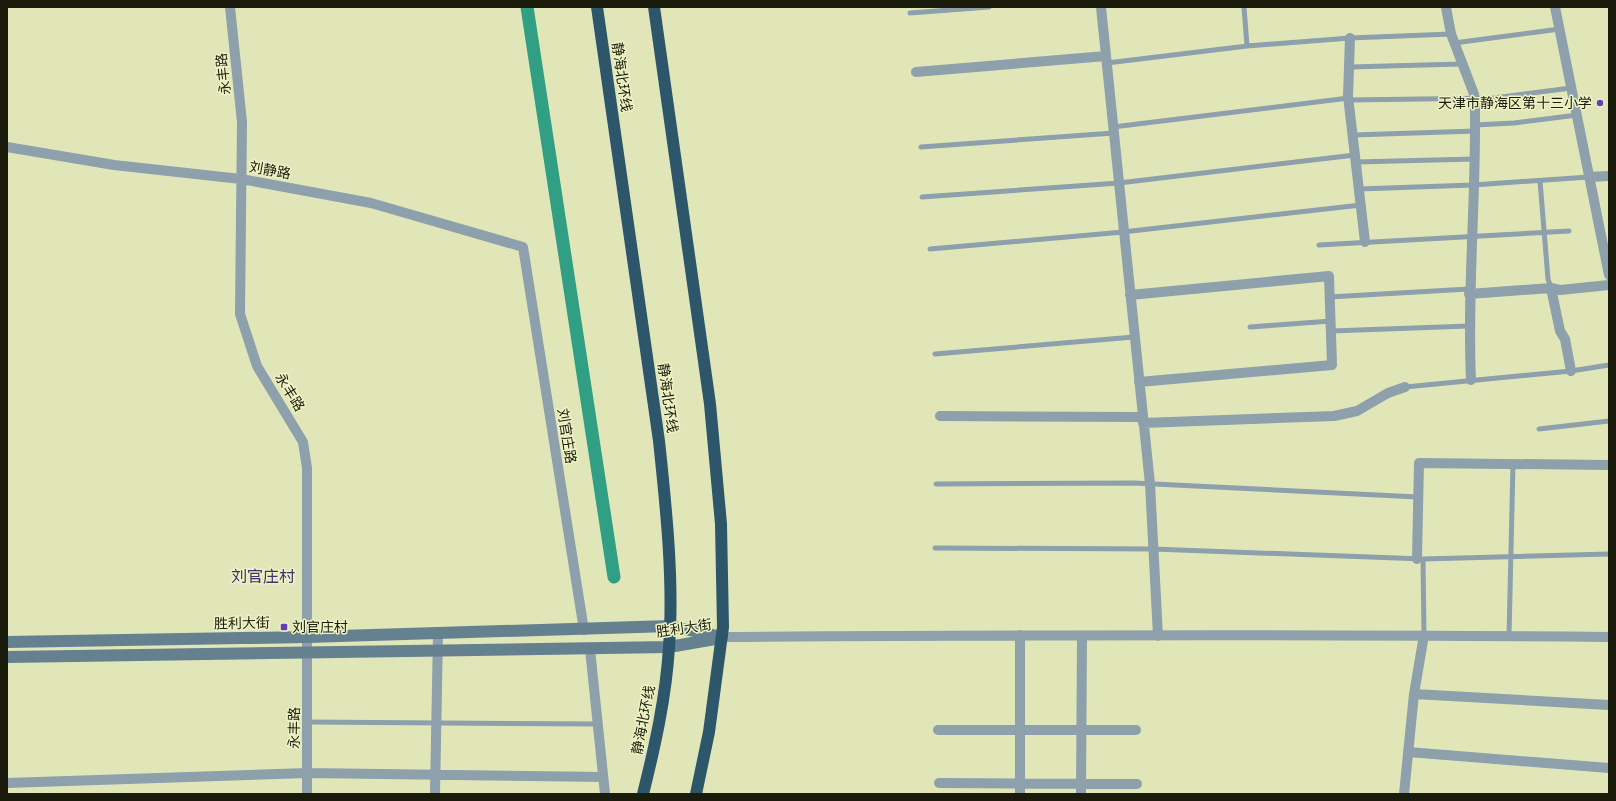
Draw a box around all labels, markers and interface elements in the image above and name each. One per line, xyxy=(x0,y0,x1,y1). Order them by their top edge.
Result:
street label: 静海北环线 xyxy=(608,41,637,113)
street label: 永丰路 xyxy=(211,52,234,96)
place label: 天津市静海区第十三小学 xyxy=(1438,93,1592,112)
marker: 天津市静海区第十三小学 xyxy=(1595,98,1605,108)
street label: 刘静路 xyxy=(248,157,292,183)
street label: 静海北环线 xyxy=(654,362,683,434)
street label: 永丰路 xyxy=(271,369,310,415)
street label: 刘官庄路 xyxy=(554,407,581,465)
district label: 刘官庄村 xyxy=(231,565,295,586)
street label: 胜利大街 xyxy=(214,613,270,632)
street label: 胜利大街 xyxy=(655,614,713,641)
place label: 刘官庄村 xyxy=(292,617,348,636)
marker: 刘官庄村 xyxy=(279,622,289,632)
street label: 静海北环线 xyxy=(627,684,659,756)
street label: 永丰路 xyxy=(284,707,303,749)

